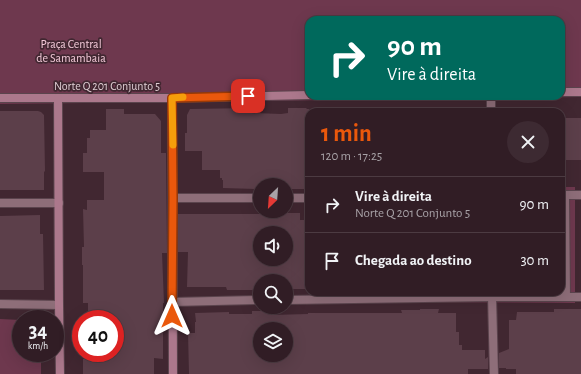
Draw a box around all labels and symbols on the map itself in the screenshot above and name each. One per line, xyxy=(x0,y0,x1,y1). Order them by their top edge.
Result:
park label: Praça Central de Samambaia xyxy=(36,38,106,64)
pin xyxy=(231,79,265,113)
street label: Norte Q 201 Conjunto 5 xyxy=(54,80,160,93)
north arrow xyxy=(253,178,293,218)
position arrow xyxy=(151,295,193,337)
speed limit sign: 40 xyxy=(72,310,124,362)

